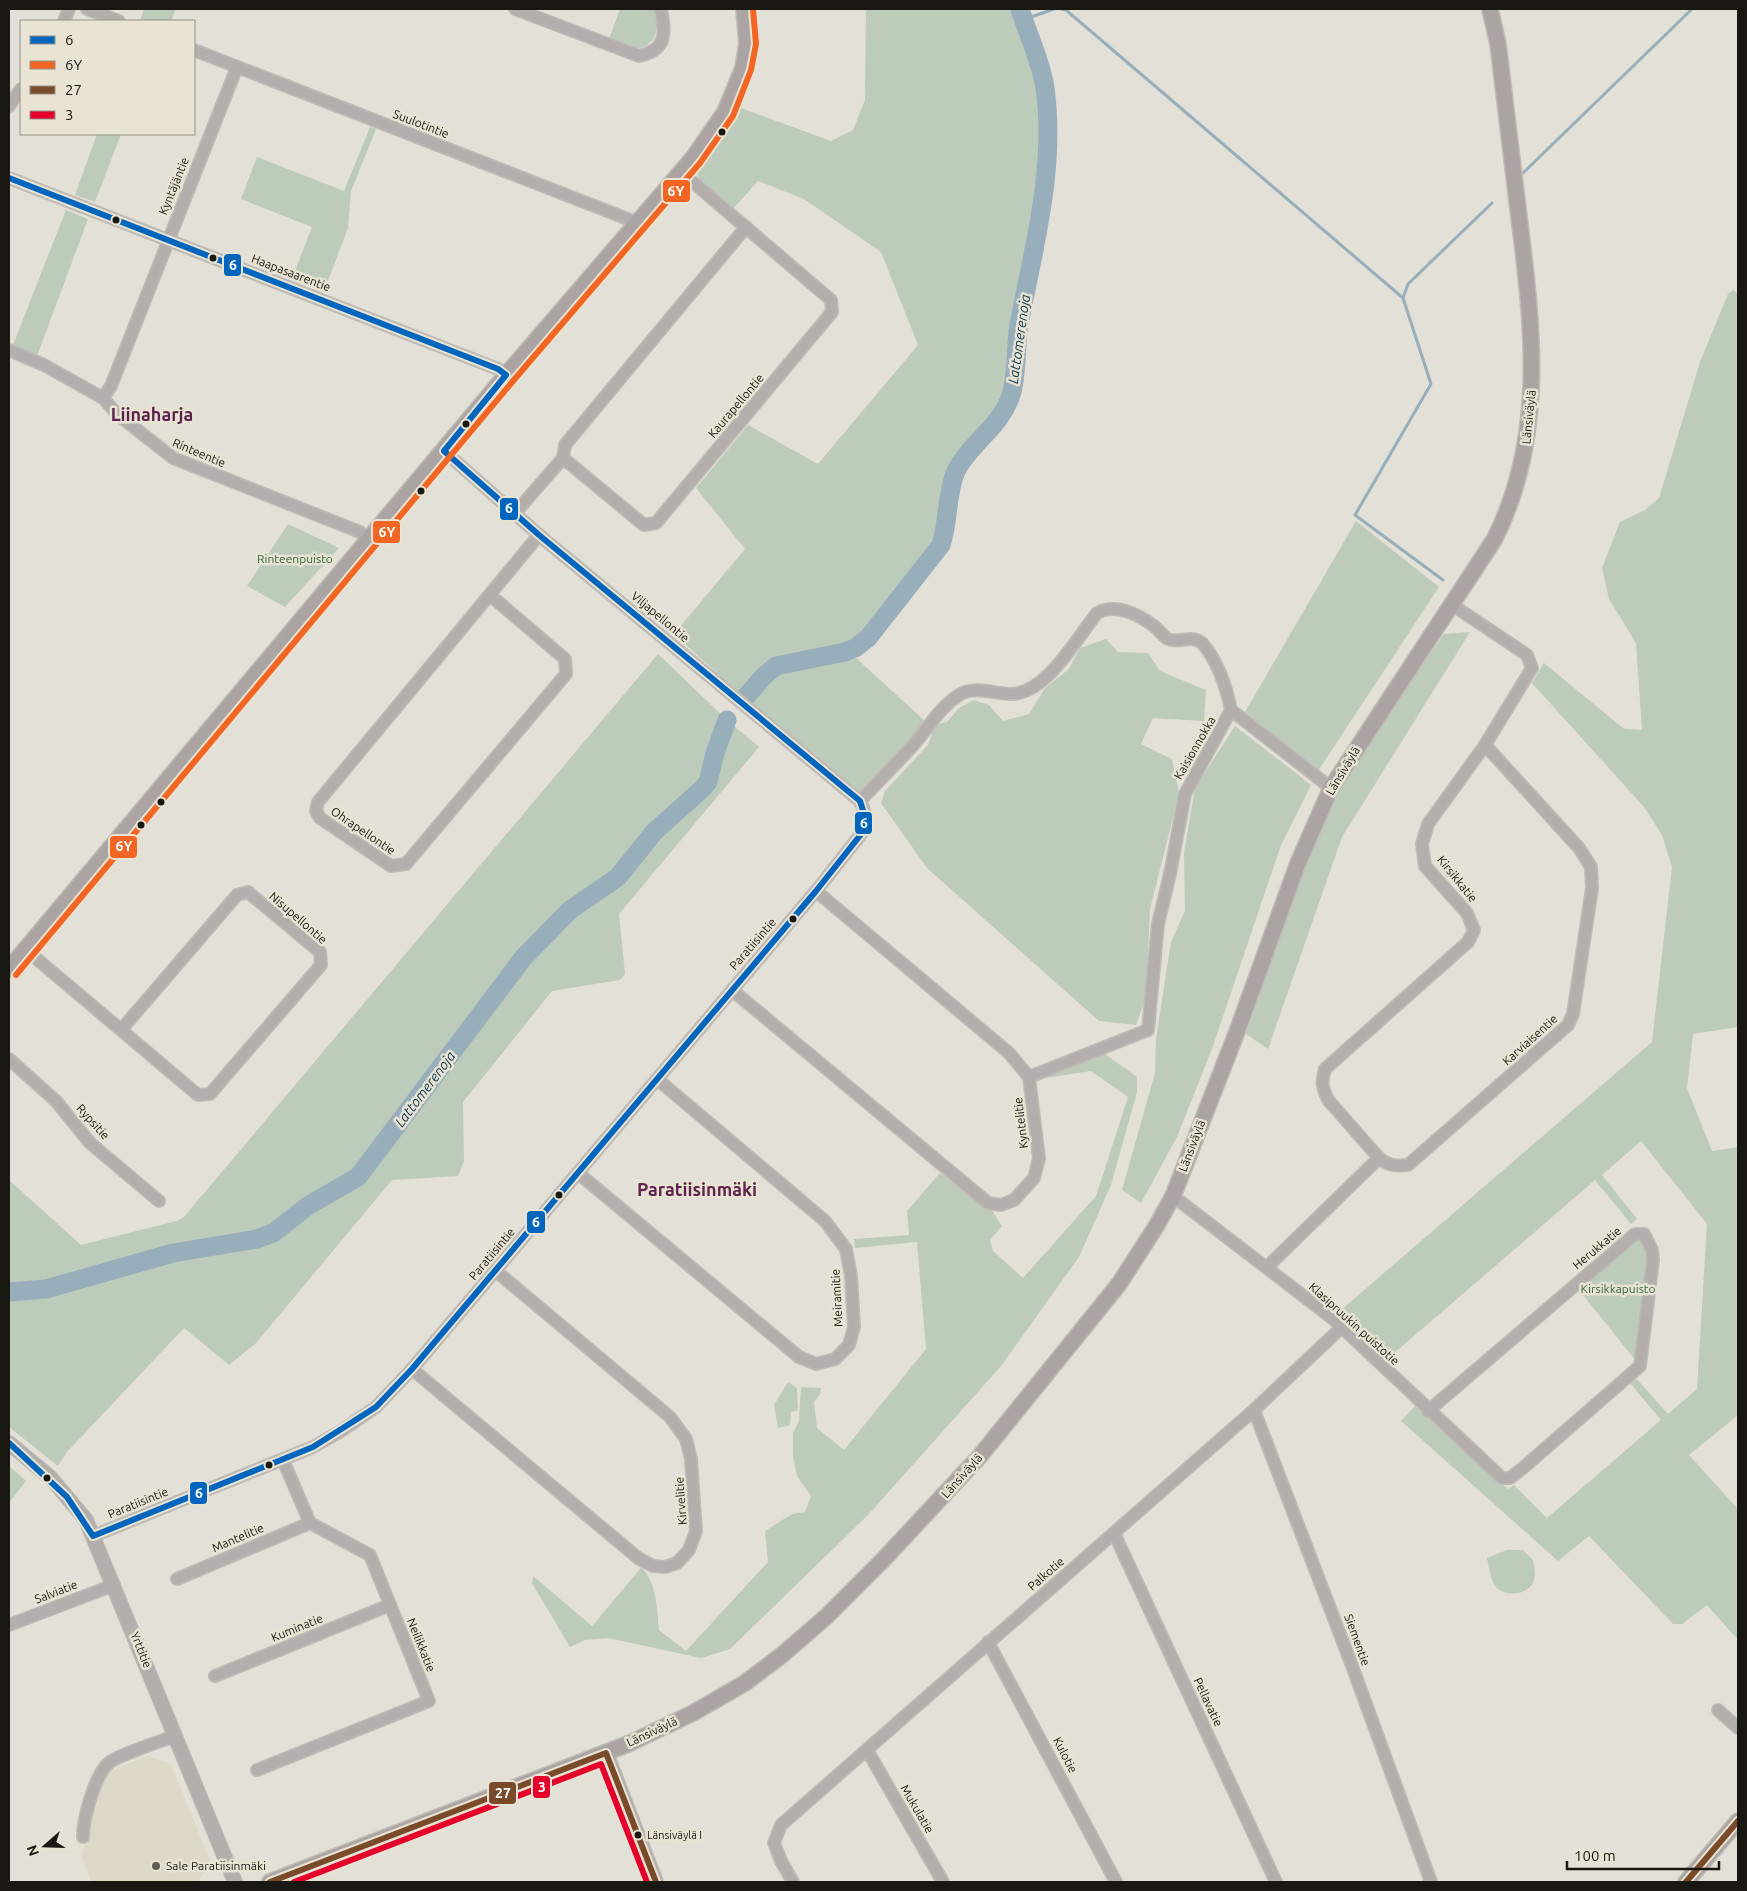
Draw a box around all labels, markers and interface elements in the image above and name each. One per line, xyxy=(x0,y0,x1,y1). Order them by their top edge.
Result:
legend xyxy=(20,20,195,135)
text: 6 xyxy=(65,31,73,48)
text: 6Y xyxy=(65,56,82,73)
text: 27 xyxy=(65,81,82,98)
text: 3 xyxy=(65,106,73,123)
street label: Suulotintie xyxy=(391,107,451,140)
unlabelled marker xyxy=(717,127,727,137)
street label: Kyntäjäntie xyxy=(156,155,191,216)
line badge: 6Y xyxy=(662,179,691,203)
text: 6Y xyxy=(668,183,684,199)
unlabelled marker xyxy=(111,215,121,225)
street label: Haapasaarentie xyxy=(250,251,333,294)
unlabelled marker xyxy=(208,253,218,263)
line badge: 6 xyxy=(223,253,242,277)
text: 6 xyxy=(229,257,237,273)
water label: Lattomerenoja xyxy=(1005,293,1033,385)
street label: Kaurapellontie xyxy=(705,371,766,440)
street label: Länsiväylä xyxy=(1519,389,1538,445)
district label: Liinaharja xyxy=(111,404,193,424)
unlabelled marker xyxy=(461,419,471,429)
street label: Rinteentie xyxy=(171,436,228,470)
unlabelled marker xyxy=(416,486,426,496)
line badge: 6 xyxy=(499,497,519,521)
text: 6 xyxy=(505,500,513,516)
line badge: 6Y xyxy=(372,520,401,544)
text: 6Y xyxy=(379,524,395,540)
park label: Rinteenpuisto xyxy=(257,552,333,565)
street label: Viljapellontie xyxy=(629,589,692,644)
street label: Kaisionnokka xyxy=(1171,714,1218,782)
street label: Länsiväylä xyxy=(1323,744,1362,797)
unlabelled marker xyxy=(156,797,166,807)
street label: Ohrapellontie xyxy=(329,804,398,857)
line badge: 6 xyxy=(854,811,873,835)
text: 6 xyxy=(860,815,868,831)
unlabelled marker xyxy=(136,820,146,830)
line badge: 6Y xyxy=(109,835,138,859)
text: 6Y xyxy=(116,838,132,854)
street label: Kirsikkatie xyxy=(1435,853,1480,904)
street label: Nisupellontie xyxy=(267,889,330,946)
unlabelled marker xyxy=(788,914,798,924)
street label: Paratiisintie xyxy=(727,915,778,972)
street label: Karviaisentie xyxy=(1500,1012,1560,1068)
water label: Lattomerenoja xyxy=(392,1048,459,1130)
street label: Kyntelitie xyxy=(1011,1097,1030,1149)
street label: Rypsitie xyxy=(74,1101,112,1142)
street label: Länsiväylä xyxy=(1176,1118,1207,1174)
district label: Paratiisinmäki xyxy=(637,1179,757,1199)
unlabelled marker xyxy=(554,1190,564,1200)
line badge: 6 xyxy=(526,1210,546,1234)
text: 6 xyxy=(532,1214,540,1230)
street label: Herukkatie xyxy=(1570,1224,1623,1272)
street label: Paratiisintie xyxy=(466,1225,517,1282)
street label: Meiramitie xyxy=(828,1269,845,1327)
street label: Klasipruukin puistotie xyxy=(1307,1280,1402,1367)
park label: Kirsikkapuisto xyxy=(1580,1282,1656,1295)
street label: Länsiväylä xyxy=(939,1451,985,1500)
unlabelled marker xyxy=(264,1460,274,1470)
unlabelled marker xyxy=(42,1473,52,1483)
street label: Kirvelitie xyxy=(672,1477,689,1525)
line badge: 6 xyxy=(189,1481,208,1505)
street label: Paratiisintie xyxy=(106,1485,170,1521)
text: 6 xyxy=(195,1485,203,1501)
street label: Mantelitie xyxy=(210,1521,266,1554)
street label: Palkotie xyxy=(1025,1554,1066,1593)
street label: Salviatie xyxy=(33,1577,79,1606)
street label: Kuminatie xyxy=(269,1611,325,1644)
street label: Siementie xyxy=(1342,1612,1373,1667)
street label: Neilikkatie xyxy=(405,1616,438,1674)
street label: Yrttitie xyxy=(128,1630,155,1670)
street label: Pellavatie xyxy=(1192,1675,1225,1728)
street label: Länsiväylä xyxy=(624,1714,679,1749)
street label: Kulotie xyxy=(1051,1735,1080,1775)
line badge: 3 xyxy=(532,1775,551,1799)
text: 3 xyxy=(538,1779,546,1795)
line badge: 27 xyxy=(488,1781,517,1805)
street label: Mukulatie xyxy=(898,1782,937,1835)
text: 27 xyxy=(495,1785,511,1801)
north arrow xyxy=(20,1821,70,1871)
place label: Länsiväylä I xyxy=(647,1829,702,1841)
marker: Länsiväylä I xyxy=(633,1830,643,1840)
scale bar xyxy=(1567,1838,1720,1870)
text: N xyxy=(23,1843,42,1858)
text: 100 m xyxy=(1574,1847,1616,1864)
place label: Sale Paratiisinmäki xyxy=(166,1859,266,1872)
marker: Sale Paratiisinmäki xyxy=(150,1860,162,1872)

